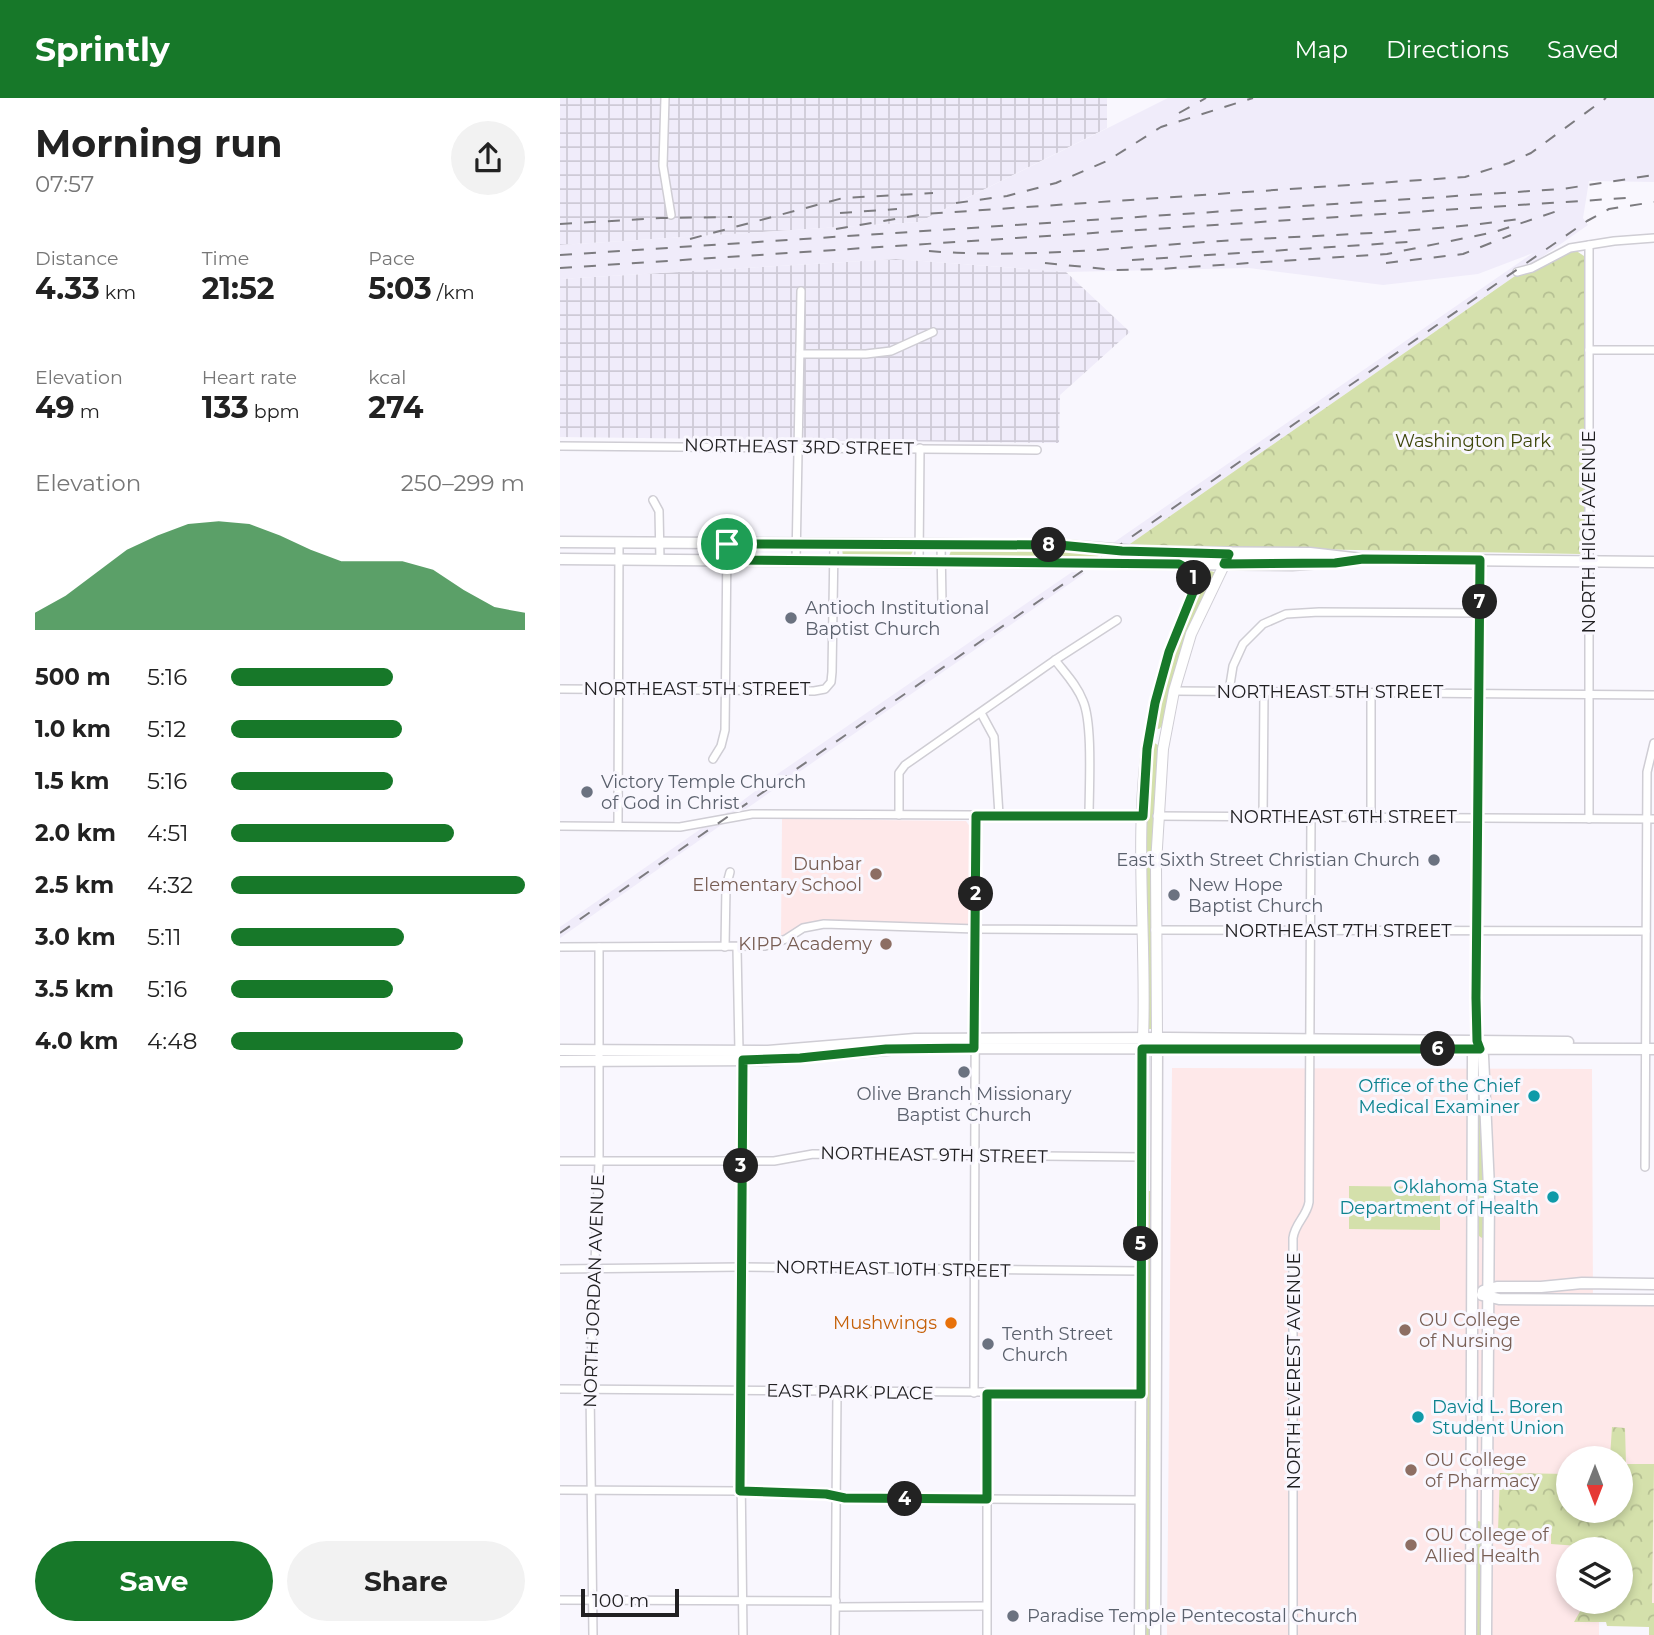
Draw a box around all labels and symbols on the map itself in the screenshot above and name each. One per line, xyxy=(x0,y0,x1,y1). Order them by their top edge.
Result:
park label: Washington Park xyxy=(1395,430,1551,452)
street label: NORTH HIGH AVENUE xyxy=(1578,430,1600,634)
street label: NORTHEAST 3RD STREET xyxy=(684,434,915,460)
pin xyxy=(697,514,757,574)
pin: 8 xyxy=(1032,528,1066,562)
pin: 1 xyxy=(1176,560,1212,596)
pin: 7 xyxy=(1462,584,1497,620)
place label: Antioch Institutional Baptist Church xyxy=(805,597,989,640)
marker: Antioch Institutional Baptist Church xyxy=(783,610,799,626)
street label: NORTHEAST 5TH STREET xyxy=(584,678,811,700)
street label: NORTHEAST 5TH STREET xyxy=(1217,681,1444,703)
place label: Victory Temple Church of God in Christ xyxy=(601,771,806,814)
marker: Victory Temple Church of God in Christ xyxy=(579,784,595,800)
street label: NORTHEAST 6TH STREET xyxy=(1229,806,1457,828)
place label: East Sixth Street Christian Church xyxy=(1116,849,1420,871)
marker: East Sixth Street Christian Church xyxy=(1426,852,1442,868)
place label: Dunbar Elementary School xyxy=(692,853,862,896)
marker: Dunbar Elementary School xyxy=(868,866,884,882)
place label: New Hope Baptist Church xyxy=(1188,874,1324,917)
pin: 2 xyxy=(958,876,994,912)
marker: New Hope Baptist Church xyxy=(1166,887,1182,903)
street label: NORTHEAST 7TH STREET xyxy=(1224,920,1452,942)
place label: KIPP Academy xyxy=(738,933,872,955)
marker: KIPP Academy xyxy=(878,936,894,952)
pin: 6 xyxy=(1420,1032,1456,1066)
marker: Olive Branch Missionary Baptist Church xyxy=(956,1064,972,1080)
place label: Office of the Chief Medical Examiner xyxy=(1358,1075,1521,1118)
place label: Olive Branch Missionary Baptist Church xyxy=(857,1083,1072,1126)
marker: Office of the Chief Medical Examiner xyxy=(1526,1088,1542,1104)
street label: NORTHEAST 9TH STREET xyxy=(820,1142,1049,1168)
pin: 3 xyxy=(724,1148,758,1184)
street label: NORTH JORDAN AVENUE xyxy=(579,1174,609,1408)
place label: Oklahoma State Department of Health xyxy=(1339,1176,1539,1219)
marker: Oklahoma State Department of Health xyxy=(1545,1189,1561,1205)
pin: 5 xyxy=(1124,1226,1158,1262)
street label: NORTH EVEREST AVENUE xyxy=(1283,1253,1305,1489)
street label: NORTHEAST 10TH STREET xyxy=(775,1256,1011,1282)
place label: OU College of Nursing xyxy=(1419,1309,1521,1352)
place label: Mushwings xyxy=(833,1312,937,1334)
marker: Mushwings xyxy=(943,1315,959,1331)
marker: OU College of Nursing xyxy=(1397,1322,1413,1338)
place label: Tenth Street Church xyxy=(1002,1323,1113,1366)
marker: Tenth Street Church xyxy=(980,1336,996,1352)
street label: EAST PARK PLACE xyxy=(766,1380,934,1404)
place label: David L. Boren Student Union xyxy=(1432,1396,1564,1439)
marker: David L. Boren Student Union xyxy=(1410,1409,1426,1425)
north arrow xyxy=(1556,1446,1633,1522)
place label: OU College of Pharmacy xyxy=(1425,1449,1540,1492)
marker: OU College of Pharmacy xyxy=(1403,1462,1419,1478)
pin: 4 xyxy=(888,1482,922,1516)
place label: OU College of Allied Health xyxy=(1425,1524,1549,1567)
marker: OU College of Allied Health xyxy=(1403,1537,1419,1553)
scale bar xyxy=(581,1586,679,1618)
place label: Paradise Temple Pentecostal Church xyxy=(1027,1605,1358,1627)
marker: Paradise Temple Pentecostal Church xyxy=(1005,1608,1021,1624)

